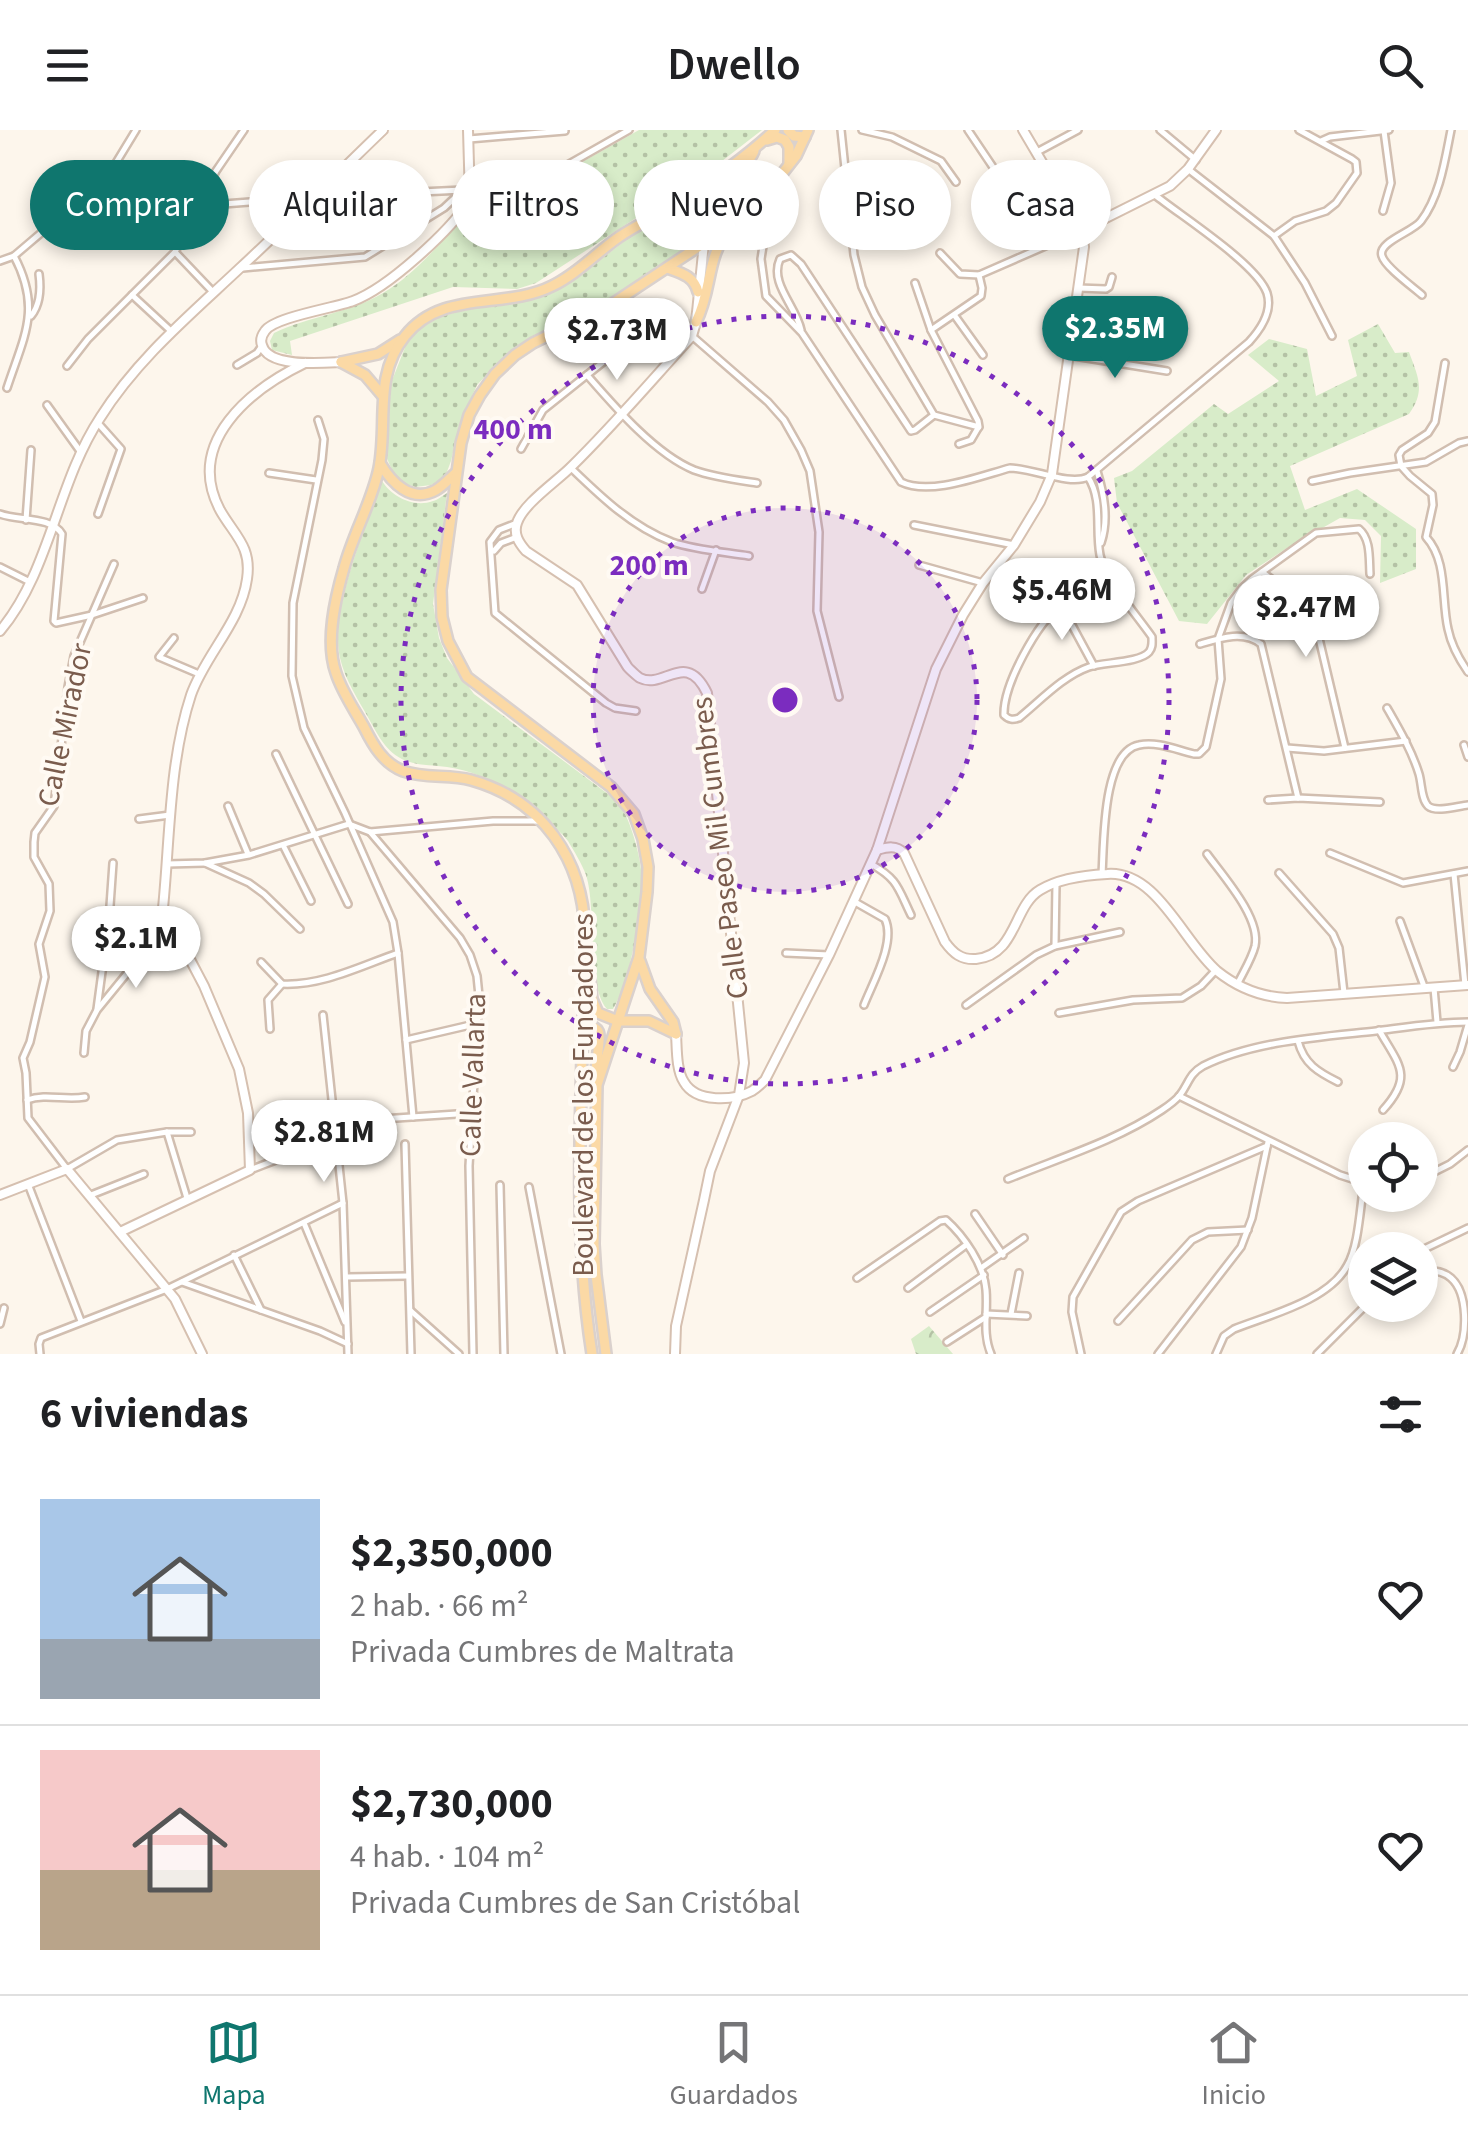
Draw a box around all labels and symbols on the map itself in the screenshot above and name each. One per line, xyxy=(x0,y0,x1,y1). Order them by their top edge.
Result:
pin: $2.35M xyxy=(1034,296,1196,381)
pin: $2.73M xyxy=(536,298,698,383)
text: 400 m xyxy=(473,408,553,451)
text: 200 m xyxy=(609,544,689,587)
pin: $5.46M xyxy=(981,558,1143,643)
pin: $2.47M xyxy=(1225,575,1387,660)
street label: Calle Mirador xyxy=(27,639,103,811)
centre of rings xyxy=(767,682,803,718)
street label: Calle Paseo Mil Cumbres xyxy=(680,695,760,1001)
pin: $2.1M xyxy=(66,906,206,991)
street label: Boulevard de los Fundadores xyxy=(562,913,605,1277)
street label: Calle Vallarta xyxy=(449,992,497,1158)
pin: $2.81M xyxy=(243,1100,405,1185)

